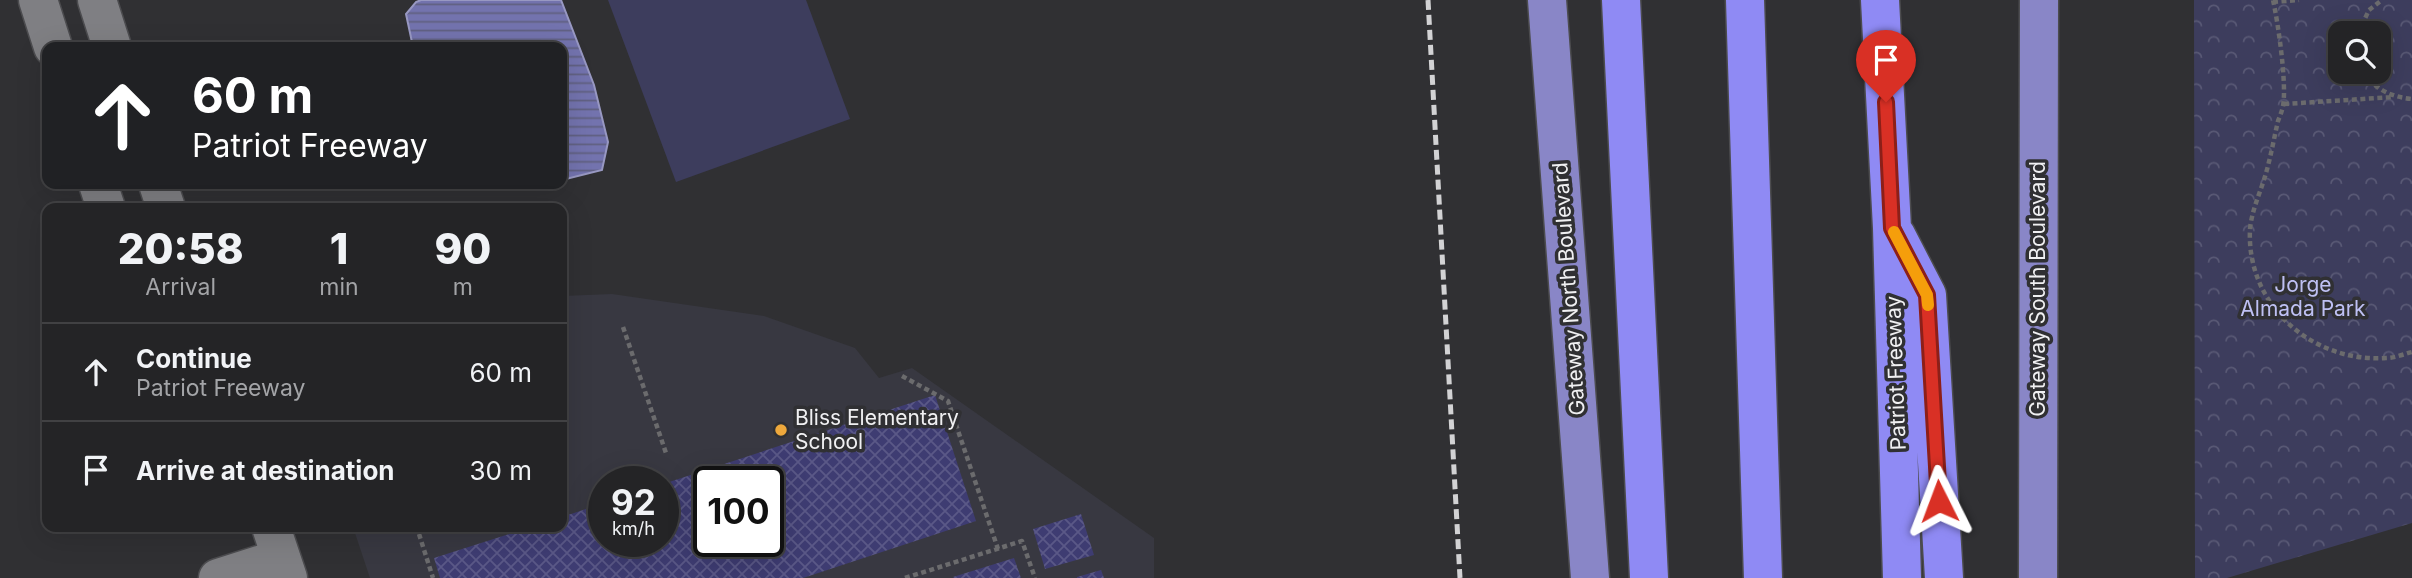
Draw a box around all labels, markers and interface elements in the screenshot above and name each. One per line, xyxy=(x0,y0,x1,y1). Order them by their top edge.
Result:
map controls xyxy=(2328,21,2391,84)
button: search xyxy=(2328,21,2391,84)
pin xyxy=(1856,30,1916,102)
icon: arrive xyxy=(1867,41,1905,79)
text: 60 m xyxy=(192,66,313,125)
icon: ahead xyxy=(77,70,168,161)
text: Patriot Freeway xyxy=(192,126,428,165)
street label: Gateway South Boulevard xyxy=(2025,161,2050,417)
street label: Gateway North Boulevard xyxy=(1547,162,1590,416)
text: 20:58 xyxy=(118,223,244,274)
text: 1 xyxy=(330,223,348,274)
text: 90 xyxy=(434,223,491,274)
park label: Jorge Almada Park xyxy=(2240,272,2366,321)
text: Arrival xyxy=(145,273,216,301)
text: min xyxy=(319,273,359,301)
text: m xyxy=(453,273,473,301)
street label: Patriot Freeway xyxy=(1880,295,1911,451)
text: Continue xyxy=(136,343,252,374)
icon: ahead xyxy=(77,353,115,391)
text: 60 m xyxy=(469,357,532,388)
text: Patriot Freeway xyxy=(136,374,305,402)
place label: Bliss Elementary School xyxy=(795,405,959,454)
marker: Bliss Elementary School xyxy=(773,422,789,438)
icon: arrive xyxy=(77,451,115,489)
text: Arrive at destination xyxy=(136,455,395,486)
text: 30 m xyxy=(469,455,532,486)
position arrow xyxy=(1902,464,1976,538)
speed limit sign: 100 xyxy=(693,466,784,557)
text: 92 xyxy=(611,481,656,523)
text: km/h xyxy=(612,518,655,539)

